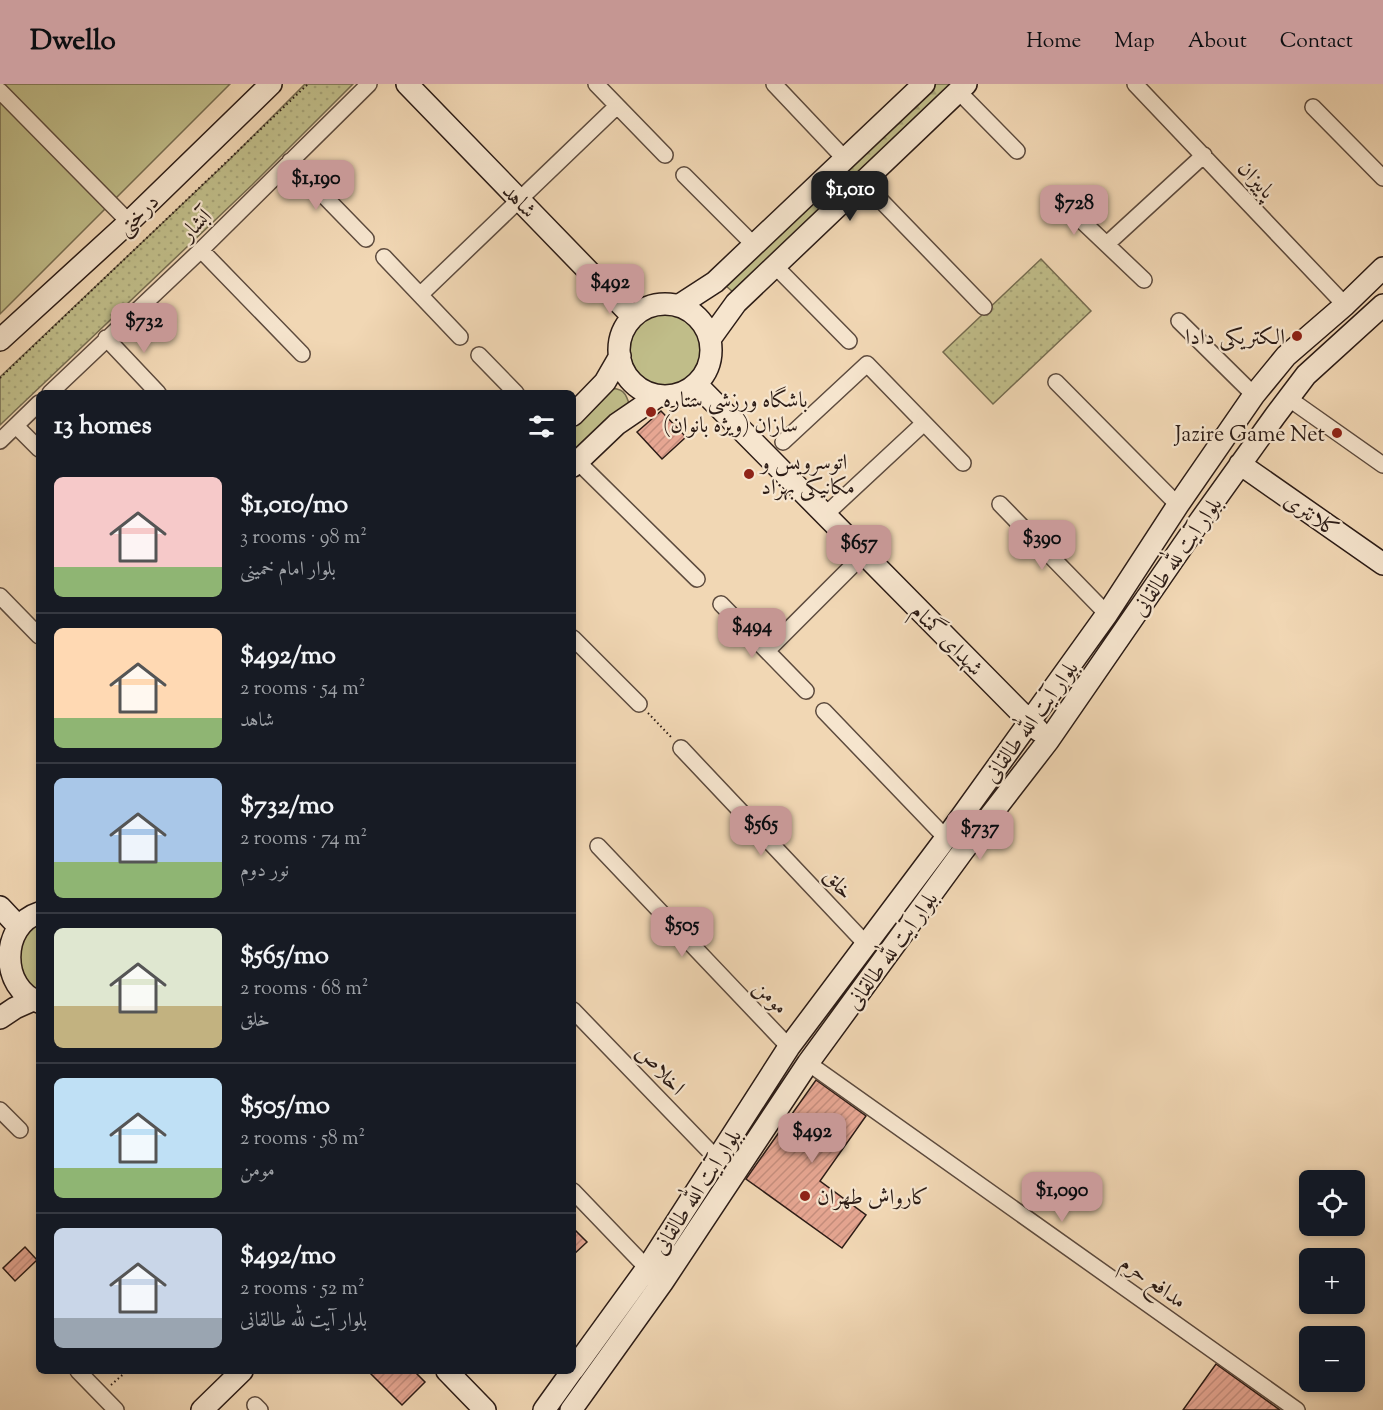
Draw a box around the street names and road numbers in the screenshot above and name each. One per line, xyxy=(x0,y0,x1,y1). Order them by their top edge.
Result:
street label: پاییزان xyxy=(1228,154,1282,209)
street label: شاهد xyxy=(493,177,542,227)
street label: درختی xyxy=(110,188,168,245)
street label: آبشار xyxy=(172,201,222,251)
street label: کلانتری xyxy=(1276,486,1344,547)
street label: بلوار آیت لله طالقانی xyxy=(1122,489,1232,624)
street label: شهدای گمنام xyxy=(902,598,989,685)
street label: بلوار آیت الله طالقانی xyxy=(974,653,1088,791)
street label: خلق xyxy=(814,862,860,908)
street label: بلوار آیت لله طالقانی xyxy=(836,883,947,1018)
street label: مومن xyxy=(745,973,795,1023)
street label: اخلاص xyxy=(626,1038,691,1104)
street label: بلوار آیت الله طالقانی xyxy=(642,1121,751,1262)
street label: مدافع حرم xyxy=(1112,1249,1192,1319)

